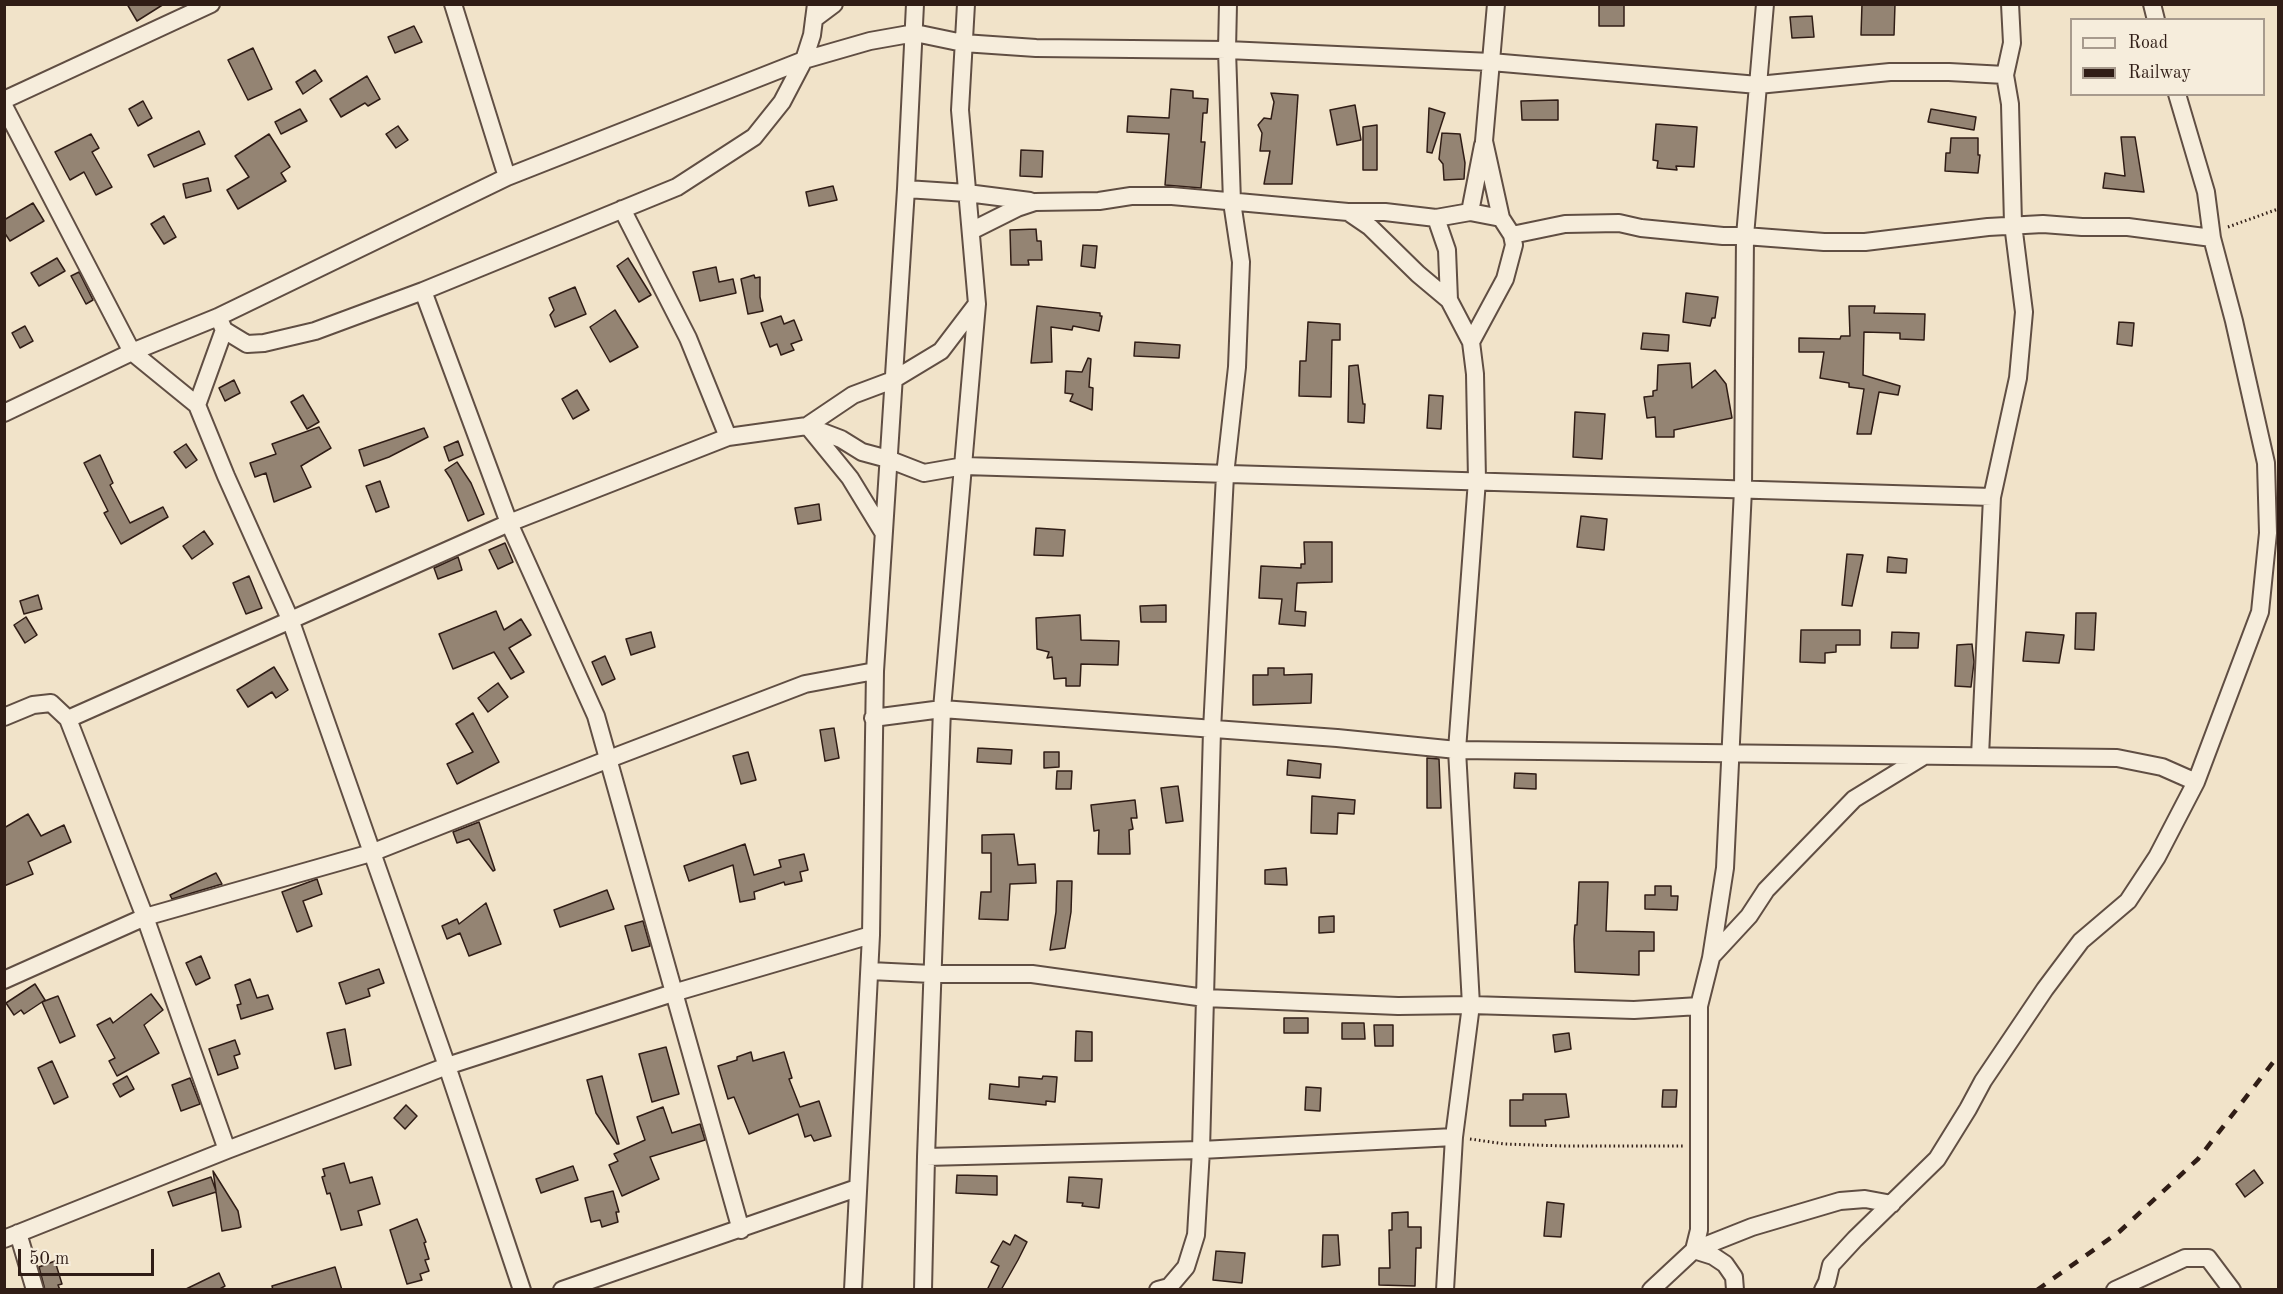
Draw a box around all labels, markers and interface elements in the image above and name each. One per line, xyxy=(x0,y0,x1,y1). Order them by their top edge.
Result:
legend xyxy=(2070,18,2265,96)
text: Road xyxy=(2128,34,2168,52)
text: Railway xyxy=(2128,64,2191,82)
scale bar xyxy=(21,1237,158,1275)
text: 50 m xyxy=(29,1250,69,1268)

